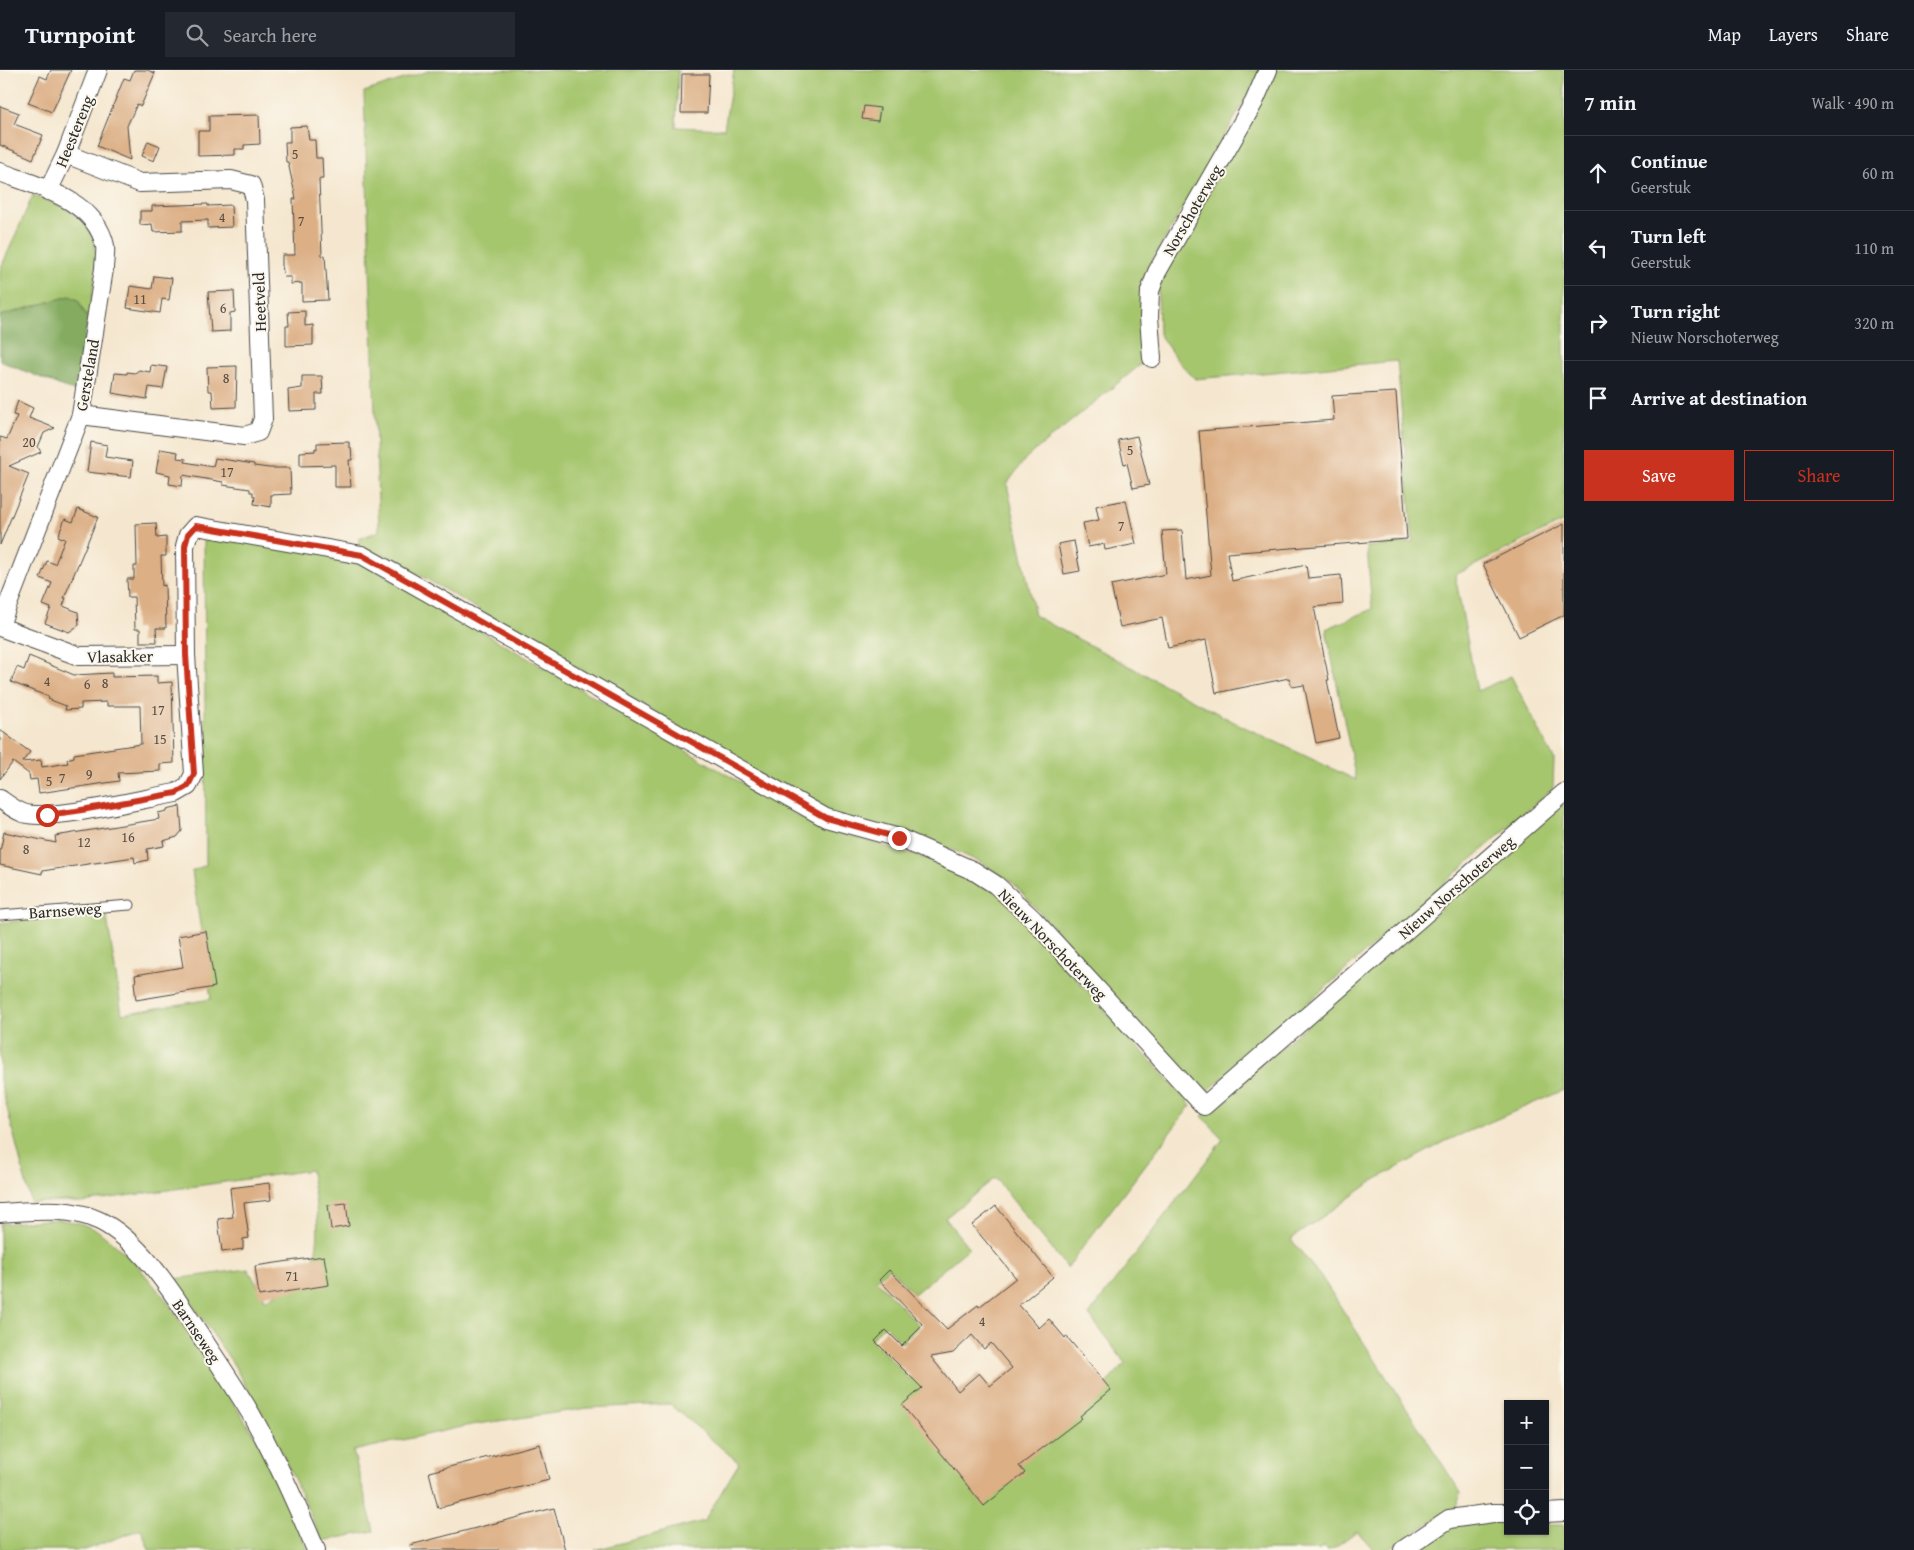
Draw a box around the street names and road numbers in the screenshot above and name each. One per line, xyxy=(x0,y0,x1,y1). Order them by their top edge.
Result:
street label: Heestereng xyxy=(49,91,99,171)
street label: Norschoterweg xyxy=(1156,160,1228,260)
street label: Heetveld xyxy=(246,271,272,332)
street label: Gersteland xyxy=(69,337,105,413)
street label: Vlasakker xyxy=(87,643,154,669)
street label: Nieuw Norschoterweg xyxy=(1392,829,1520,945)
street label: Nieuw Norschoterweg xyxy=(993,882,1113,1006)
street label: Barnseweg xyxy=(28,895,102,925)
street label: Barnseweg xyxy=(167,1294,227,1368)

